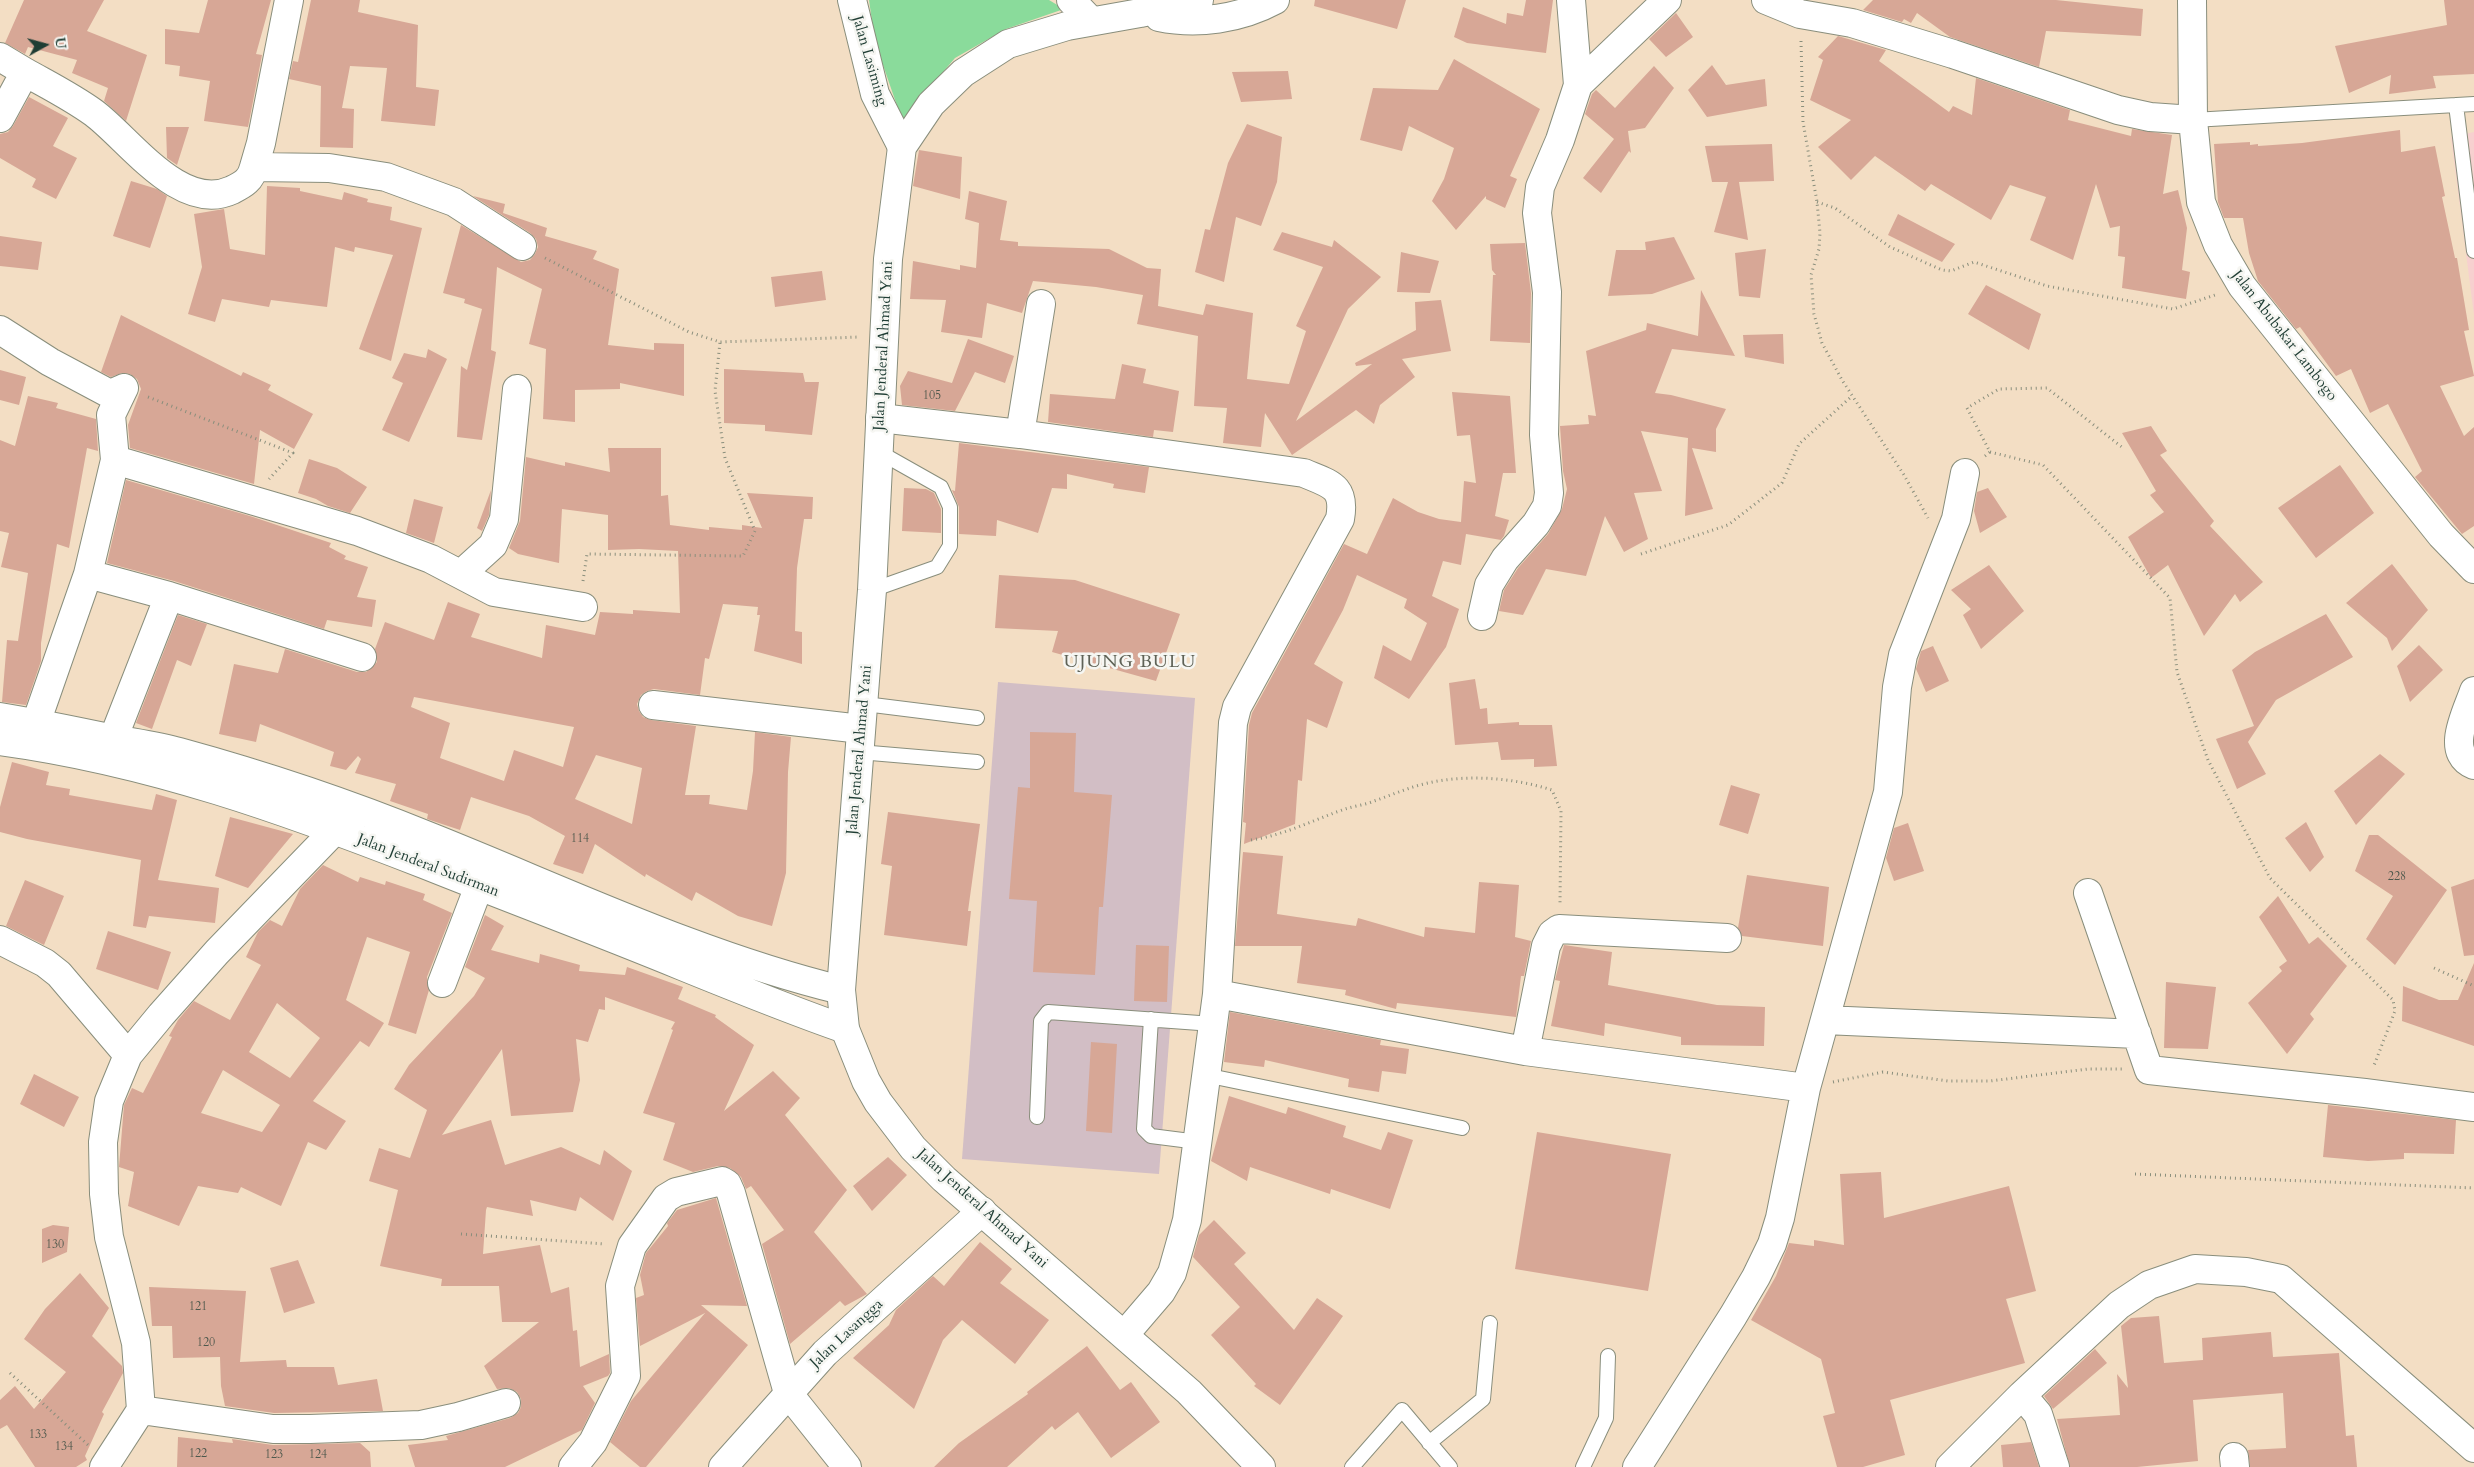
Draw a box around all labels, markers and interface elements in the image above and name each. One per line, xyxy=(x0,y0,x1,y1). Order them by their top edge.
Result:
street label: Jalan Lasiming xyxy=(848,14,890,108)
north arrow xyxy=(20,20,70,70)
text: U xyxy=(50,36,71,50)
street label: Jalan Jenderal Ahmad Yani xyxy=(871,261,897,431)
street label: Jalan Abubakar Lambogo xyxy=(2227,267,2341,405)
house number: 105 xyxy=(923,389,941,403)
district label: UJUNG BULU xyxy=(1063,652,1197,674)
street label: Jalan Jenderal Ahmad Yani xyxy=(844,665,876,835)
street label: Jalan Jenderal Sudirman xyxy=(355,831,501,901)
house number: 114 xyxy=(571,832,589,846)
house number: 228 xyxy=(2388,870,2406,884)
street label: Jalan Jenderal Ahmad Yani xyxy=(913,1145,1051,1273)
house number: 130 xyxy=(46,1238,64,1252)
street label: Jalan Lasangga xyxy=(807,1296,887,1372)
house number: 121 xyxy=(189,1300,207,1314)
house number: 120 xyxy=(197,1336,215,1350)
house number: 133 xyxy=(29,1428,47,1442)
house number: 134 xyxy=(55,1440,73,1454)
house number: 122 xyxy=(189,1447,207,1461)
house number: 123 xyxy=(265,1448,283,1462)
house number: 124 xyxy=(309,1448,327,1462)

